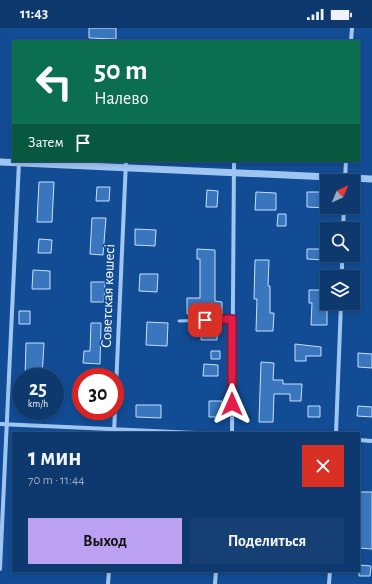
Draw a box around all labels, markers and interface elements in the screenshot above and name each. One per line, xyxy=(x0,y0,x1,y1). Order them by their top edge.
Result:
text: 11:43 xyxy=(20,6,48,21)
icon: left xyxy=(28,56,80,108)
text: 50 m xyxy=(94,57,148,85)
text: Налево xyxy=(94,90,148,108)
icon: arrive xyxy=(72,132,94,154)
text: Затем xyxy=(28,135,64,150)
north arrow xyxy=(320,174,360,214)
map controls xyxy=(320,174,360,310)
button: search xyxy=(320,222,360,262)
street label: Советская көшесі xyxy=(99,244,117,348)
button: layers xyxy=(320,270,360,310)
pin xyxy=(188,303,222,337)
icon: arrive xyxy=(194,309,216,331)
speed limit sign: 30 xyxy=(72,368,124,420)
text: 25 xyxy=(29,379,47,399)
position arrow xyxy=(211,383,253,425)
text: km/h xyxy=(28,399,48,409)
button: close xyxy=(302,445,344,487)
text: 1 мин xyxy=(28,446,82,470)
text: 70 m · 11:44 xyxy=(28,474,85,487)
button: Выход xyxy=(28,518,182,564)
button: Поделиться xyxy=(190,518,344,564)

